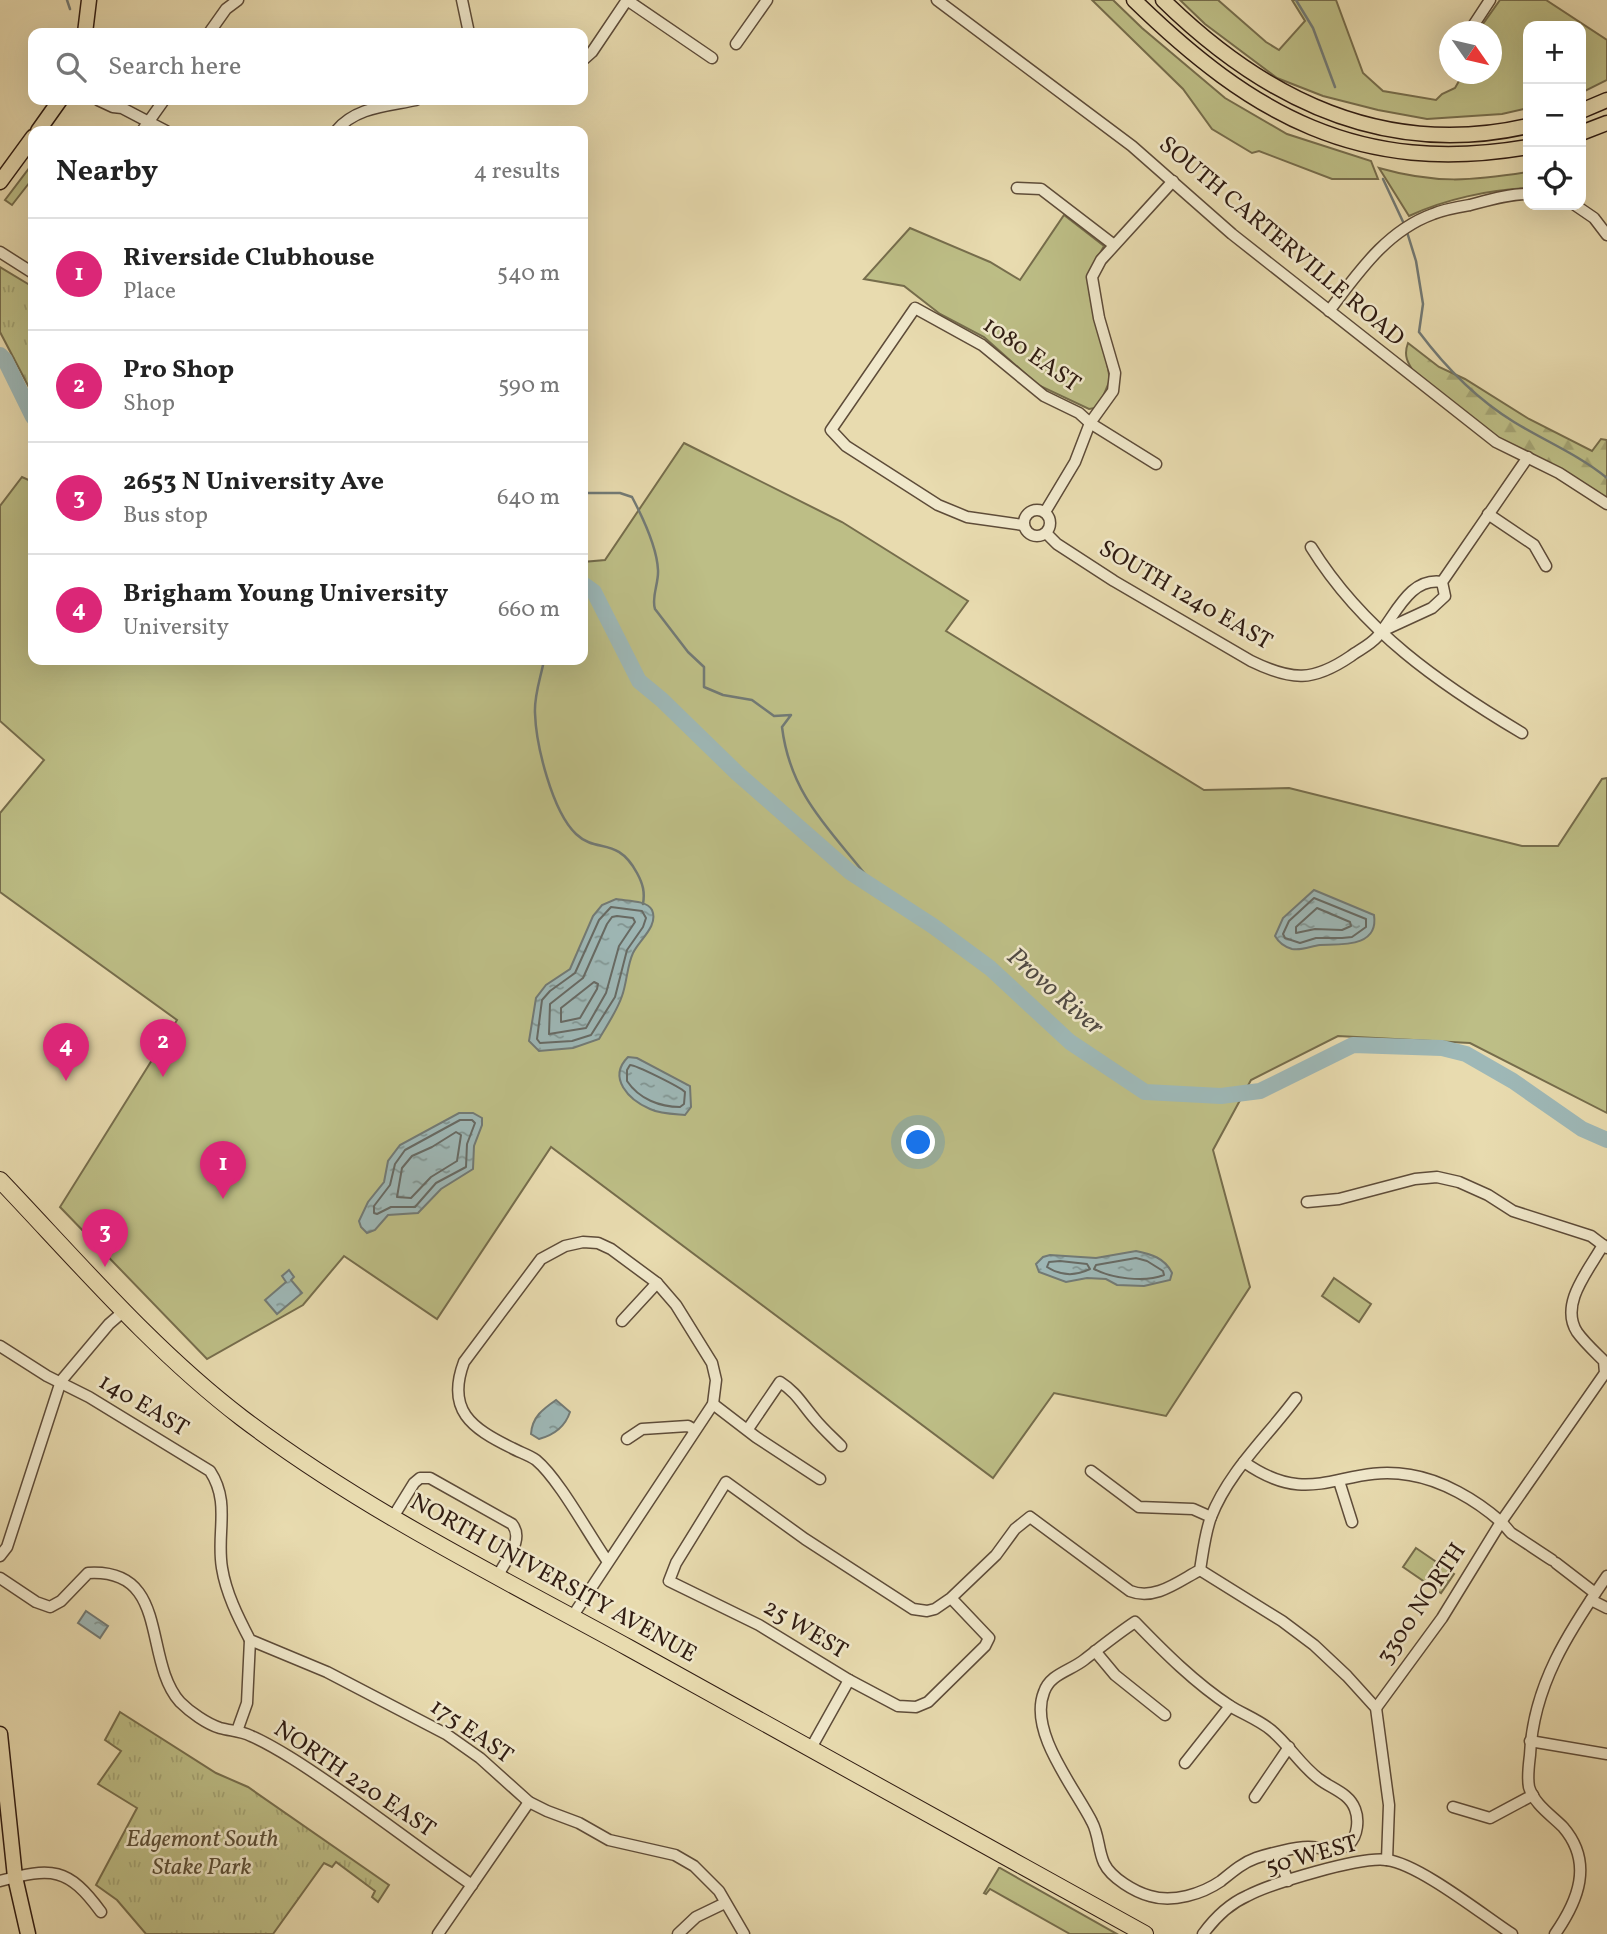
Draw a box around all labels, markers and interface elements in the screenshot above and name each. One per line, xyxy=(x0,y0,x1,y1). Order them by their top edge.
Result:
north arrow xyxy=(1439,21,1502,84)
map controls xyxy=(1523,21,1586,210)
button: + xyxy=(1523,21,1586,84)
search box xyxy=(28,28,588,105)
icon: search xyxy=(52,48,90,86)
text: Search here xyxy=(108,49,241,85)
button: − xyxy=(1523,84,1586,147)
street label: SOUTH CARTERVILLE ROAD xyxy=(1151,129,1411,355)
button: locate xyxy=(1523,147,1586,210)
text: Nearby xyxy=(56,151,158,193)
text: 4 results xyxy=(474,156,560,188)
text: Riverside Clubhouse xyxy=(123,240,374,276)
text: 1 xyxy=(74,258,84,290)
text: 540 m xyxy=(497,258,560,290)
text: Place xyxy=(123,276,176,308)
street label: 1080 EAST xyxy=(975,309,1087,401)
text: Pro Shop xyxy=(123,352,234,388)
text: 2 xyxy=(73,370,85,402)
text: 590 m xyxy=(498,370,560,402)
text: Shop xyxy=(123,388,175,420)
text: 2653 N University Ave xyxy=(123,464,384,500)
text: 3 xyxy=(73,482,85,514)
text: 640 m xyxy=(497,482,560,514)
text: Bus stop xyxy=(123,500,208,532)
street label: SOUTH 1240 EAST xyxy=(1092,532,1278,660)
text: Brigham Young University xyxy=(123,576,448,612)
text: 4 xyxy=(72,594,86,626)
text: 660 m xyxy=(498,594,560,626)
text: University xyxy=(123,612,229,644)
water label: Provo River xyxy=(999,940,1112,1045)
pin: 2 xyxy=(140,1019,186,1077)
pin: 4 xyxy=(43,1023,89,1081)
your location xyxy=(901,1125,935,1159)
pin: 1 xyxy=(200,1141,246,1199)
pin: 3 xyxy=(82,1209,128,1267)
street label: 140 EAST xyxy=(91,1366,195,1446)
street label: NORTH UNIVERSITY AVENUE xyxy=(403,1486,703,1672)
street label: 3300 NORTH xyxy=(1369,1537,1475,1671)
street label: 25 WEST xyxy=(756,1591,854,1669)
street label: 175 EAST xyxy=(422,1691,520,1773)
street label: NORTH 220 EAST xyxy=(266,1713,442,1847)
park label: Edgemont South Stake Park xyxy=(126,1823,278,1885)
street label: 50 WEST xyxy=(1262,1827,1362,1885)

